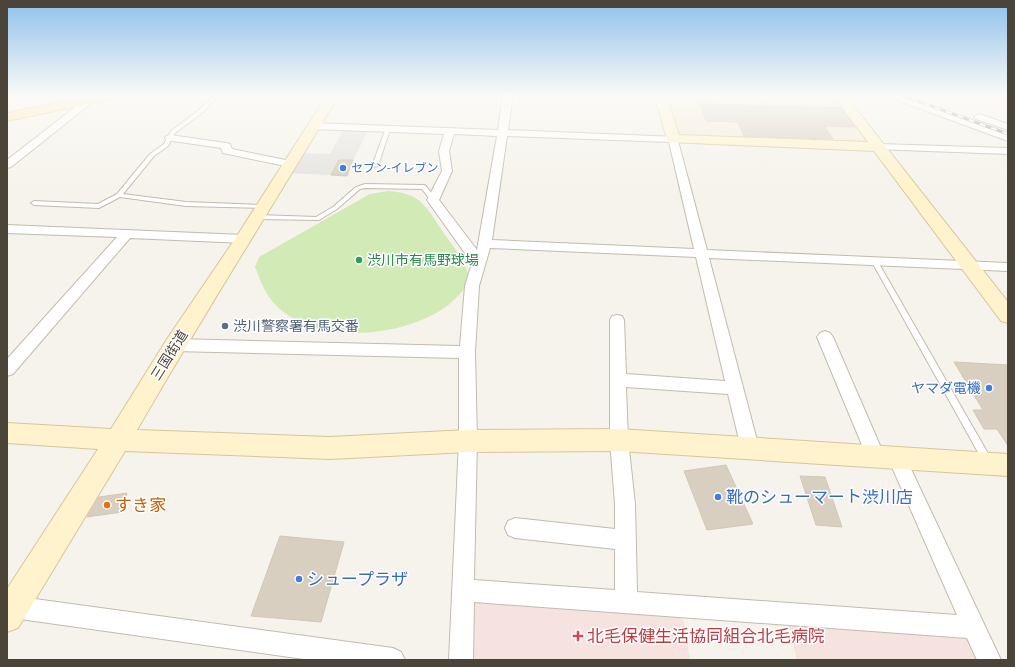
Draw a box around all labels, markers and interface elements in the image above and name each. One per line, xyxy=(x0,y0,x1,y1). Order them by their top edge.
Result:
place label: セブン-イレブン xyxy=(351,161,438,174)
marker: セブン-イレブン xyxy=(338,163,348,173)
place label: 渋川市有馬野球場 xyxy=(367,252,479,268)
marker: 渋川市有馬野球場 xyxy=(354,255,364,265)
place label: 渋川警察署有馬交番 xyxy=(233,318,359,334)
marker: 渋川警察署有馬交番 xyxy=(220,321,230,331)
street label: 三国街道 xyxy=(147,327,191,383)
place label: ヤマダ電機 xyxy=(911,380,981,396)
marker: ヤマダ電機 xyxy=(984,383,994,393)
place label: 靴のシューマート渋川店 xyxy=(726,487,913,506)
marker: 靴のシューマート渋川店 xyxy=(713,492,723,502)
place label: すき家 xyxy=(115,495,166,514)
marker: すき家 xyxy=(102,500,112,510)
place label: シュープラザ xyxy=(307,569,408,588)
marker: シュープラザ xyxy=(294,574,304,584)
place label: 北毛保健生活協同組合北毛病院 xyxy=(587,626,825,645)
marker: 北毛保健生活協同組合北毛病院 xyxy=(572,630,584,642)

